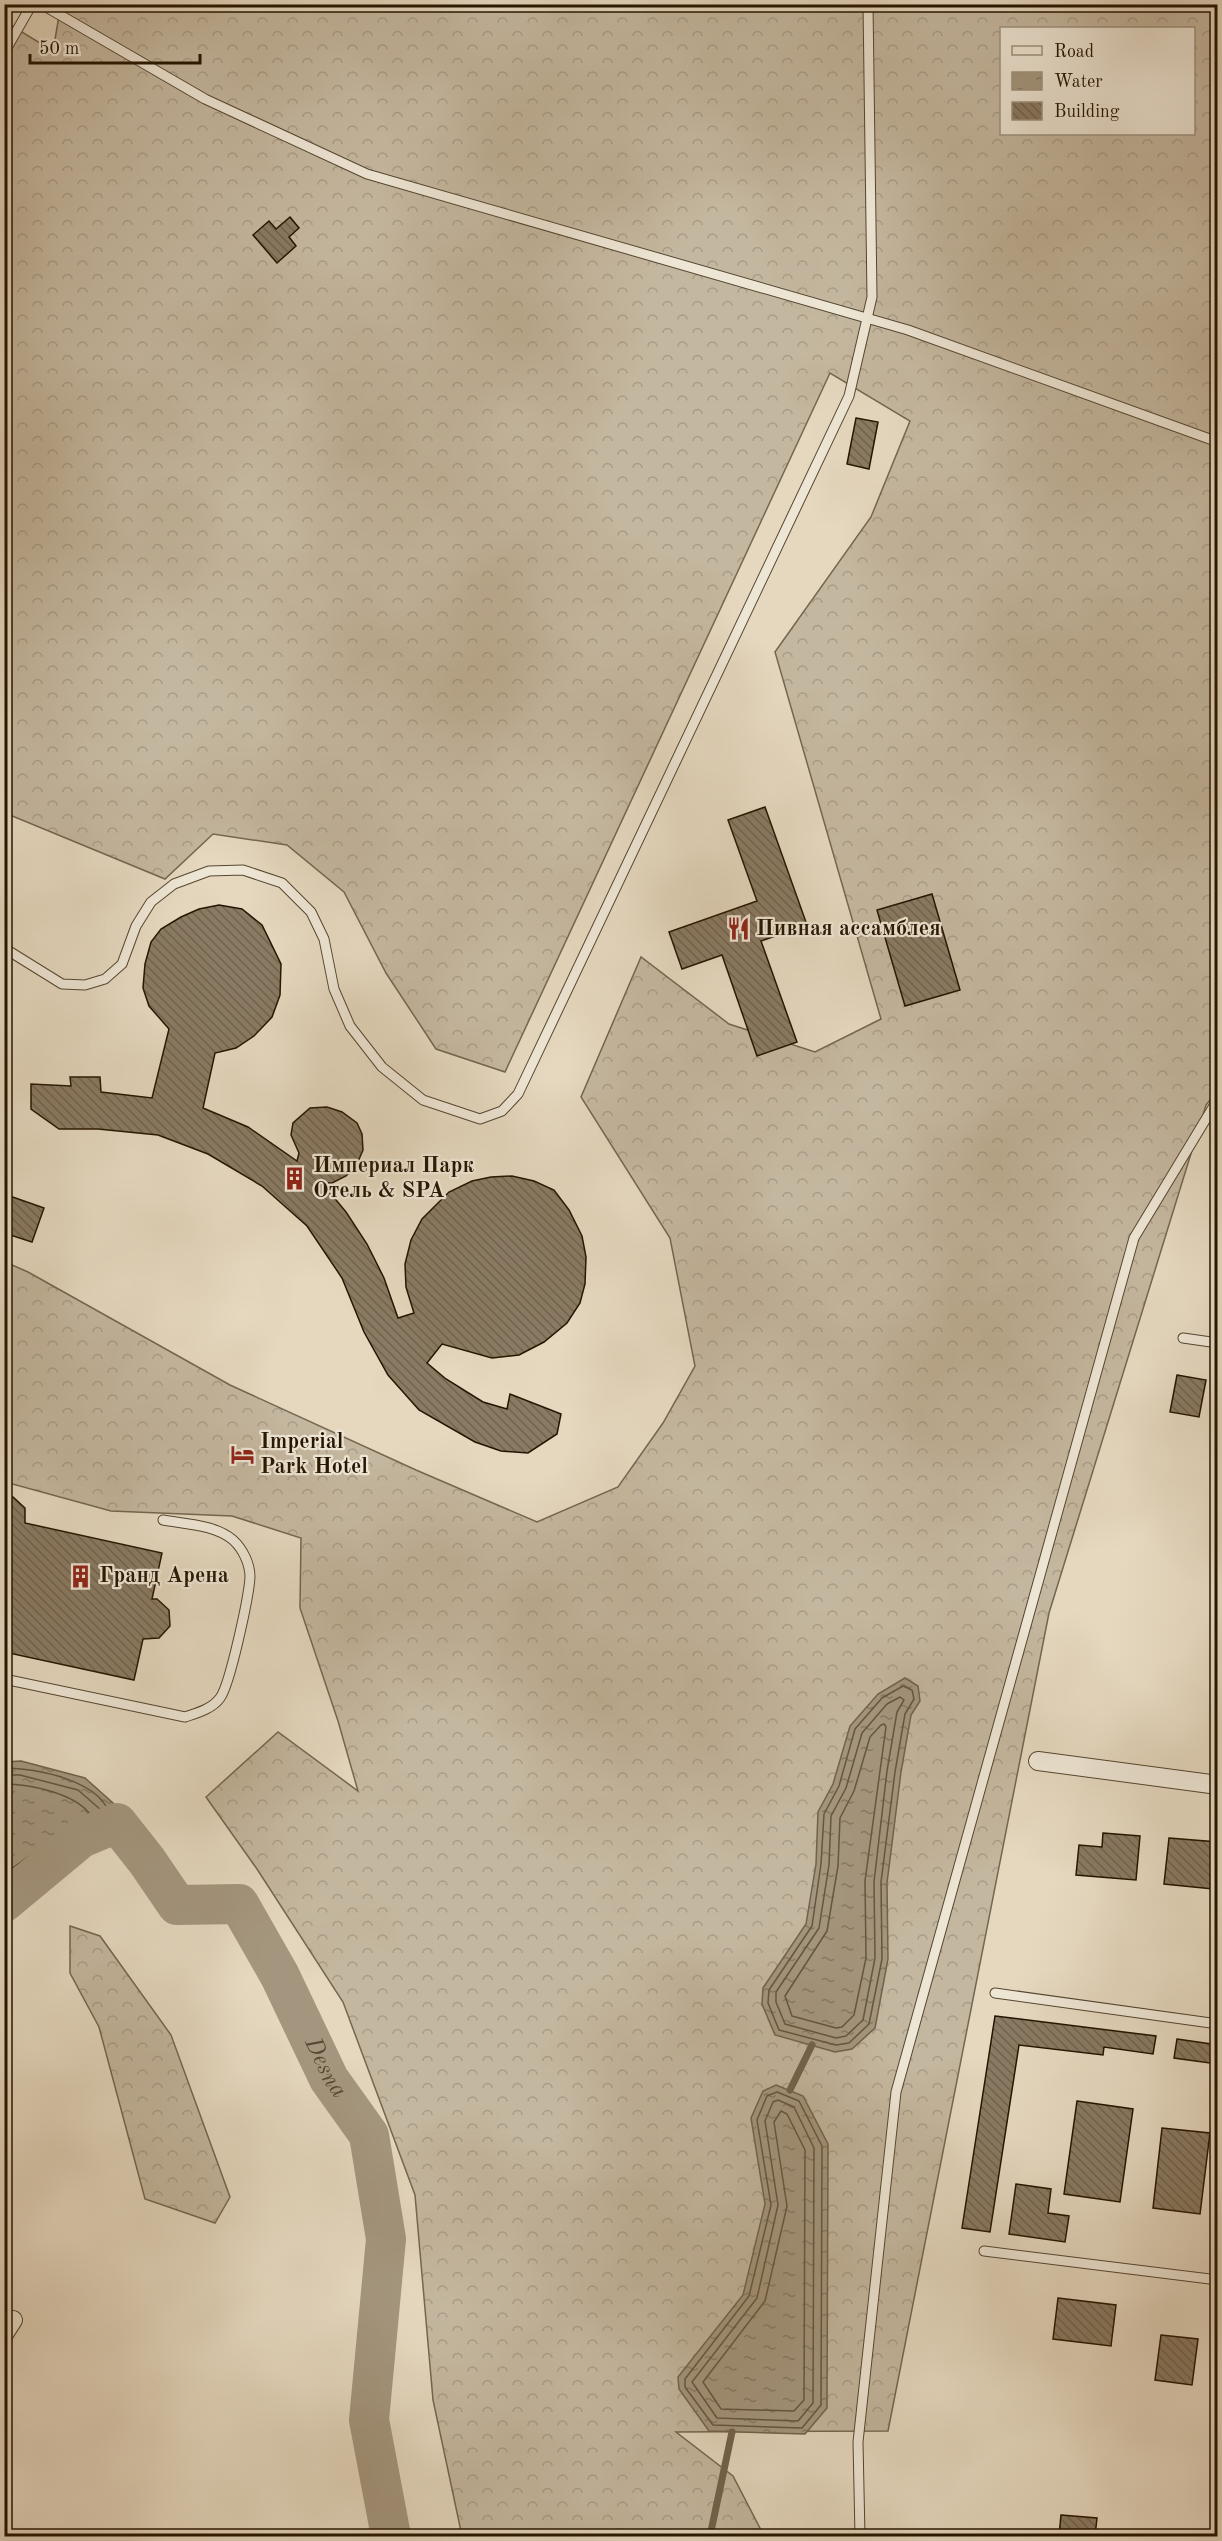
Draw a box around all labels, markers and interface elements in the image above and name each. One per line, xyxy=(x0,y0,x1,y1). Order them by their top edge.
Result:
scale bar xyxy=(30,27,200,65)
legend xyxy=(1000,27,1195,135)
text: 50 m xyxy=(39,40,79,58)
text: Road xyxy=(1054,43,1094,61)
text: Water xyxy=(1054,73,1103,91)
text: Building xyxy=(1054,103,1120,121)
restaurant icon: Пивная ассамблея xyxy=(725,916,751,942)
place label: Пивная ассамблея xyxy=(756,918,941,940)
place label: Империал Парк Отель & SPA xyxy=(313,1155,474,1202)
building icon: Империал Парк Отель & SPA xyxy=(282,1166,308,1192)
place label: Imperial Park Hotel xyxy=(260,1431,368,1478)
hotel icon: Imperial Park Hotel xyxy=(229,1442,255,1468)
building icon: Гранд Арена xyxy=(68,1563,94,1589)
place label: Гранд Арена xyxy=(99,1565,229,1587)
water label: Desna xyxy=(299,2033,351,2103)

